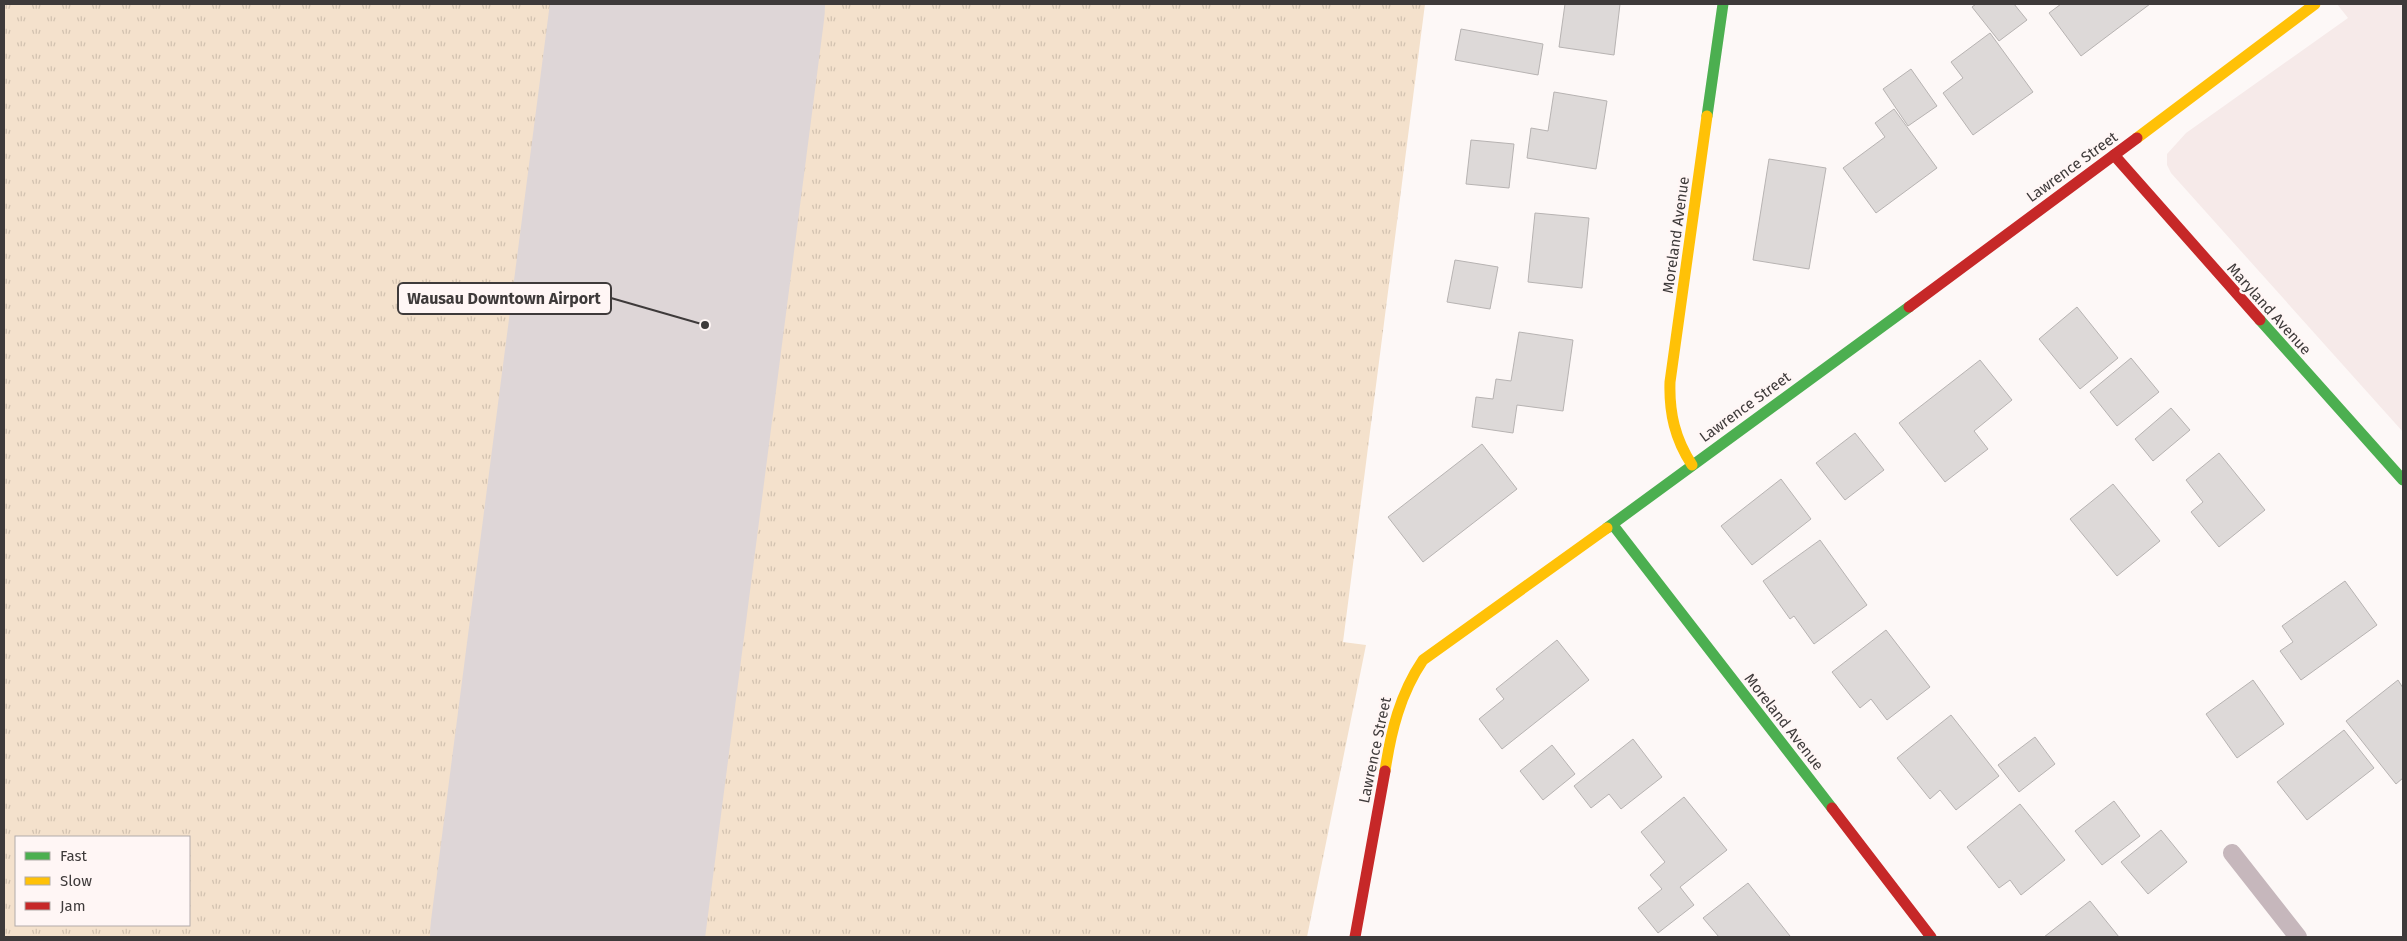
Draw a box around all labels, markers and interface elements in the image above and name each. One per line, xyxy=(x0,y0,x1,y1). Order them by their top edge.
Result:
street label: Lawrence Street xyxy=(2023,128,2122,206)
street label: Moreland Avenue xyxy=(1659,175,1693,295)
street label: Maryland Avenue xyxy=(2223,259,2315,359)
callout: Wausau Downtown Airport xyxy=(398,283,611,314)
text: Wausau Downtown Airport xyxy=(407,289,601,308)
street label: Lawrence Street xyxy=(1696,368,1795,446)
street label: Moreland Avenue xyxy=(1741,670,1827,774)
street label: Lawrence Street xyxy=(1355,695,1395,805)
legend xyxy=(15,836,190,926)
text: Fast xyxy=(60,847,87,865)
text: Slow xyxy=(60,872,92,890)
text: Jam xyxy=(60,897,86,915)

